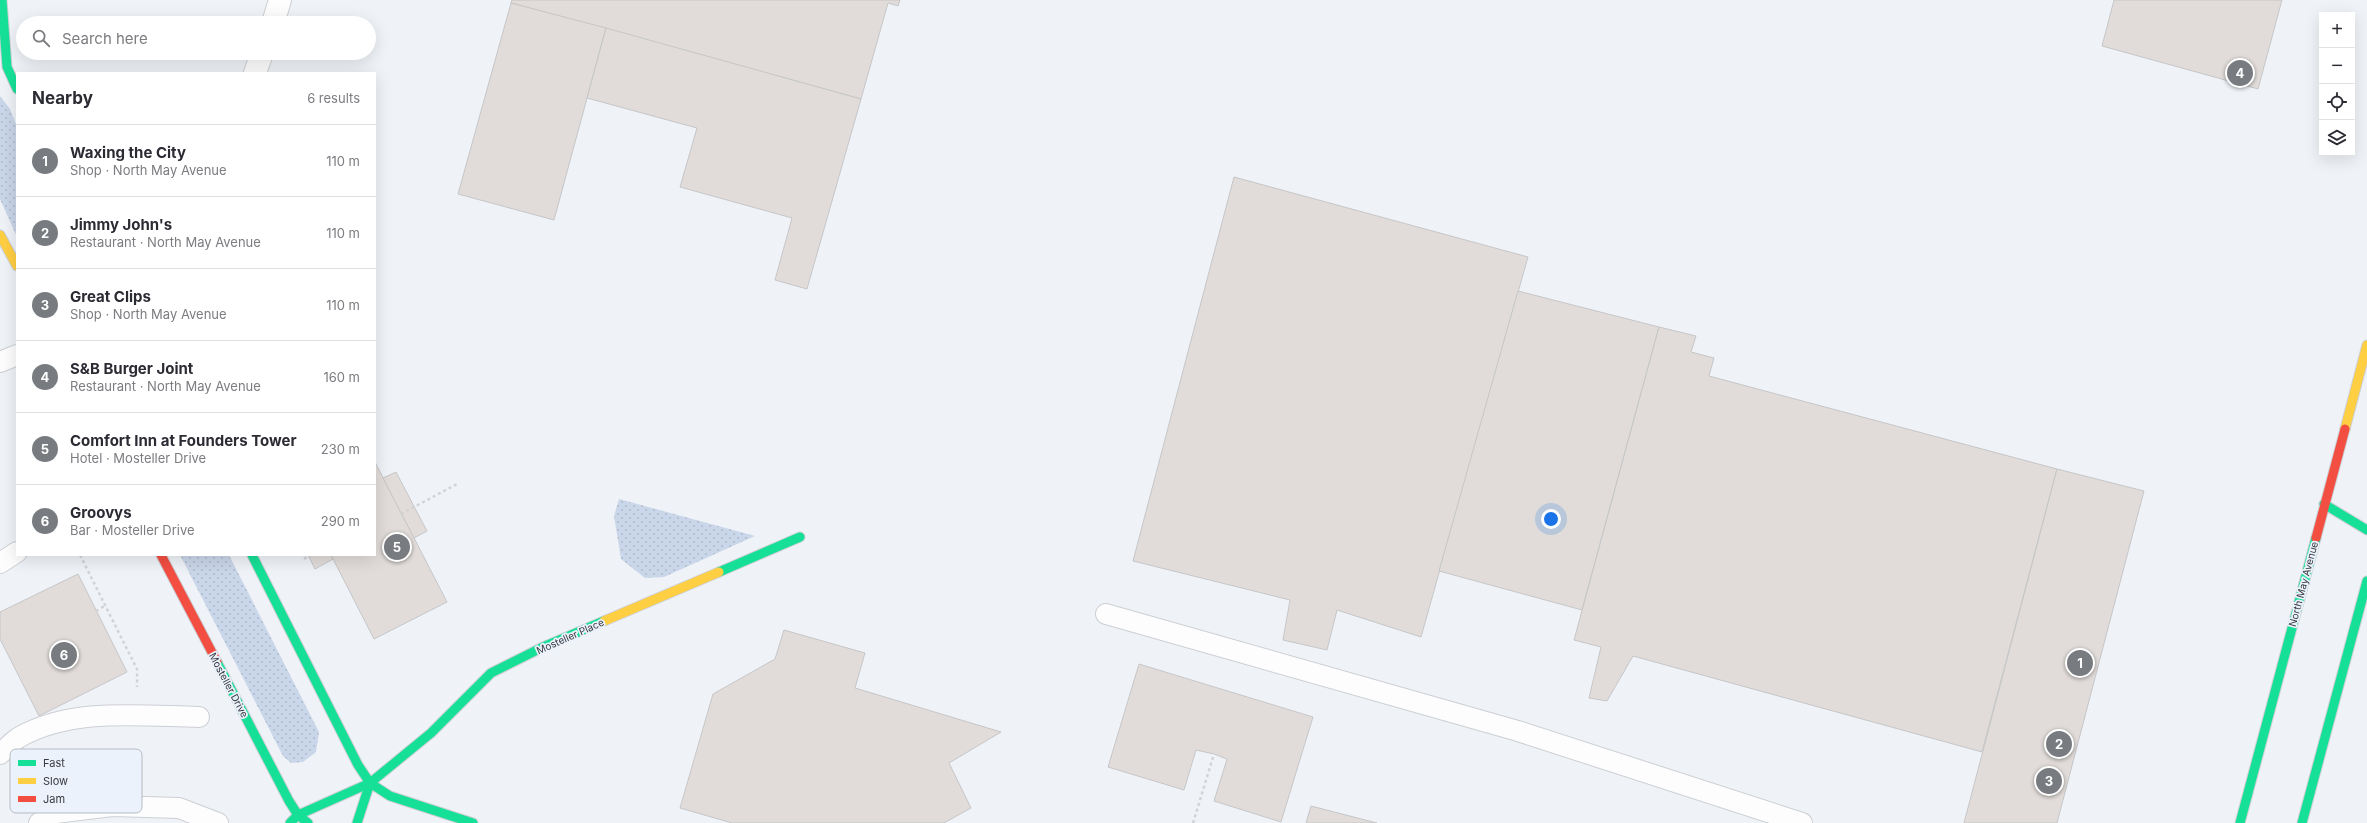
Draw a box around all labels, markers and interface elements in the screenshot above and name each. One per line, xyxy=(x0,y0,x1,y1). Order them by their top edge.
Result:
map controls xyxy=(2319,12,2355,156)
button: + xyxy=(2319,12,2355,48)
search box xyxy=(16,16,376,60)
icon: search xyxy=(30,27,52,49)
text: Search here xyxy=(62,29,148,48)
button: − xyxy=(2319,48,2355,84)
pin: 4 xyxy=(2227,58,2253,88)
button: locate xyxy=(2319,84,2355,120)
text: Nearby xyxy=(32,88,93,108)
text: 6 results xyxy=(307,90,360,106)
button: layers xyxy=(2319,120,2355,156)
text: Waxing the City xyxy=(70,143,186,162)
text: 1 xyxy=(42,153,48,169)
text: 110 m xyxy=(326,153,360,169)
text: Shop · North May Avenue xyxy=(70,162,227,178)
text: Jimmy John's xyxy=(70,215,172,234)
text: 2 xyxy=(41,225,49,241)
text: 110 m xyxy=(326,225,360,241)
text: Restaurant · North May Avenue xyxy=(70,234,261,250)
text: Great Clips xyxy=(70,287,151,306)
text: 3 xyxy=(41,297,49,313)
text: 110 m xyxy=(326,297,360,313)
text: Shop · North May Avenue xyxy=(70,306,227,322)
text: S&B Burger Joint xyxy=(70,359,193,378)
text: 4 xyxy=(41,369,49,385)
text: 160 m xyxy=(323,369,360,385)
text: Restaurant · North May Avenue xyxy=(70,378,261,394)
text: Comfort Inn at Founders Tower xyxy=(70,431,297,450)
text: 5 xyxy=(41,441,49,457)
text: 230 m xyxy=(321,441,360,457)
text: Hotel · Mosteller Drive xyxy=(70,450,206,466)
text: Groovys xyxy=(70,503,132,522)
your location xyxy=(1541,509,1561,529)
text: 6 xyxy=(41,513,49,529)
text: 290 m xyxy=(321,513,360,529)
text: Bar · Mosteller Drive xyxy=(70,522,195,538)
pin: 5 xyxy=(384,532,410,562)
street label: North May Avenue xyxy=(2286,540,2320,628)
street label: Mosteller Place xyxy=(534,616,606,656)
pin: 6 xyxy=(51,640,77,670)
pin: 1 xyxy=(2067,648,2093,678)
street label: Mosteller Drive xyxy=(207,651,251,719)
pin: 2 xyxy=(2046,729,2072,759)
legend xyxy=(10,749,142,813)
text: Fast xyxy=(43,756,65,770)
pin: 3 xyxy=(2036,766,2062,796)
text: Slow xyxy=(43,774,68,788)
text: Jam xyxy=(43,792,65,806)

